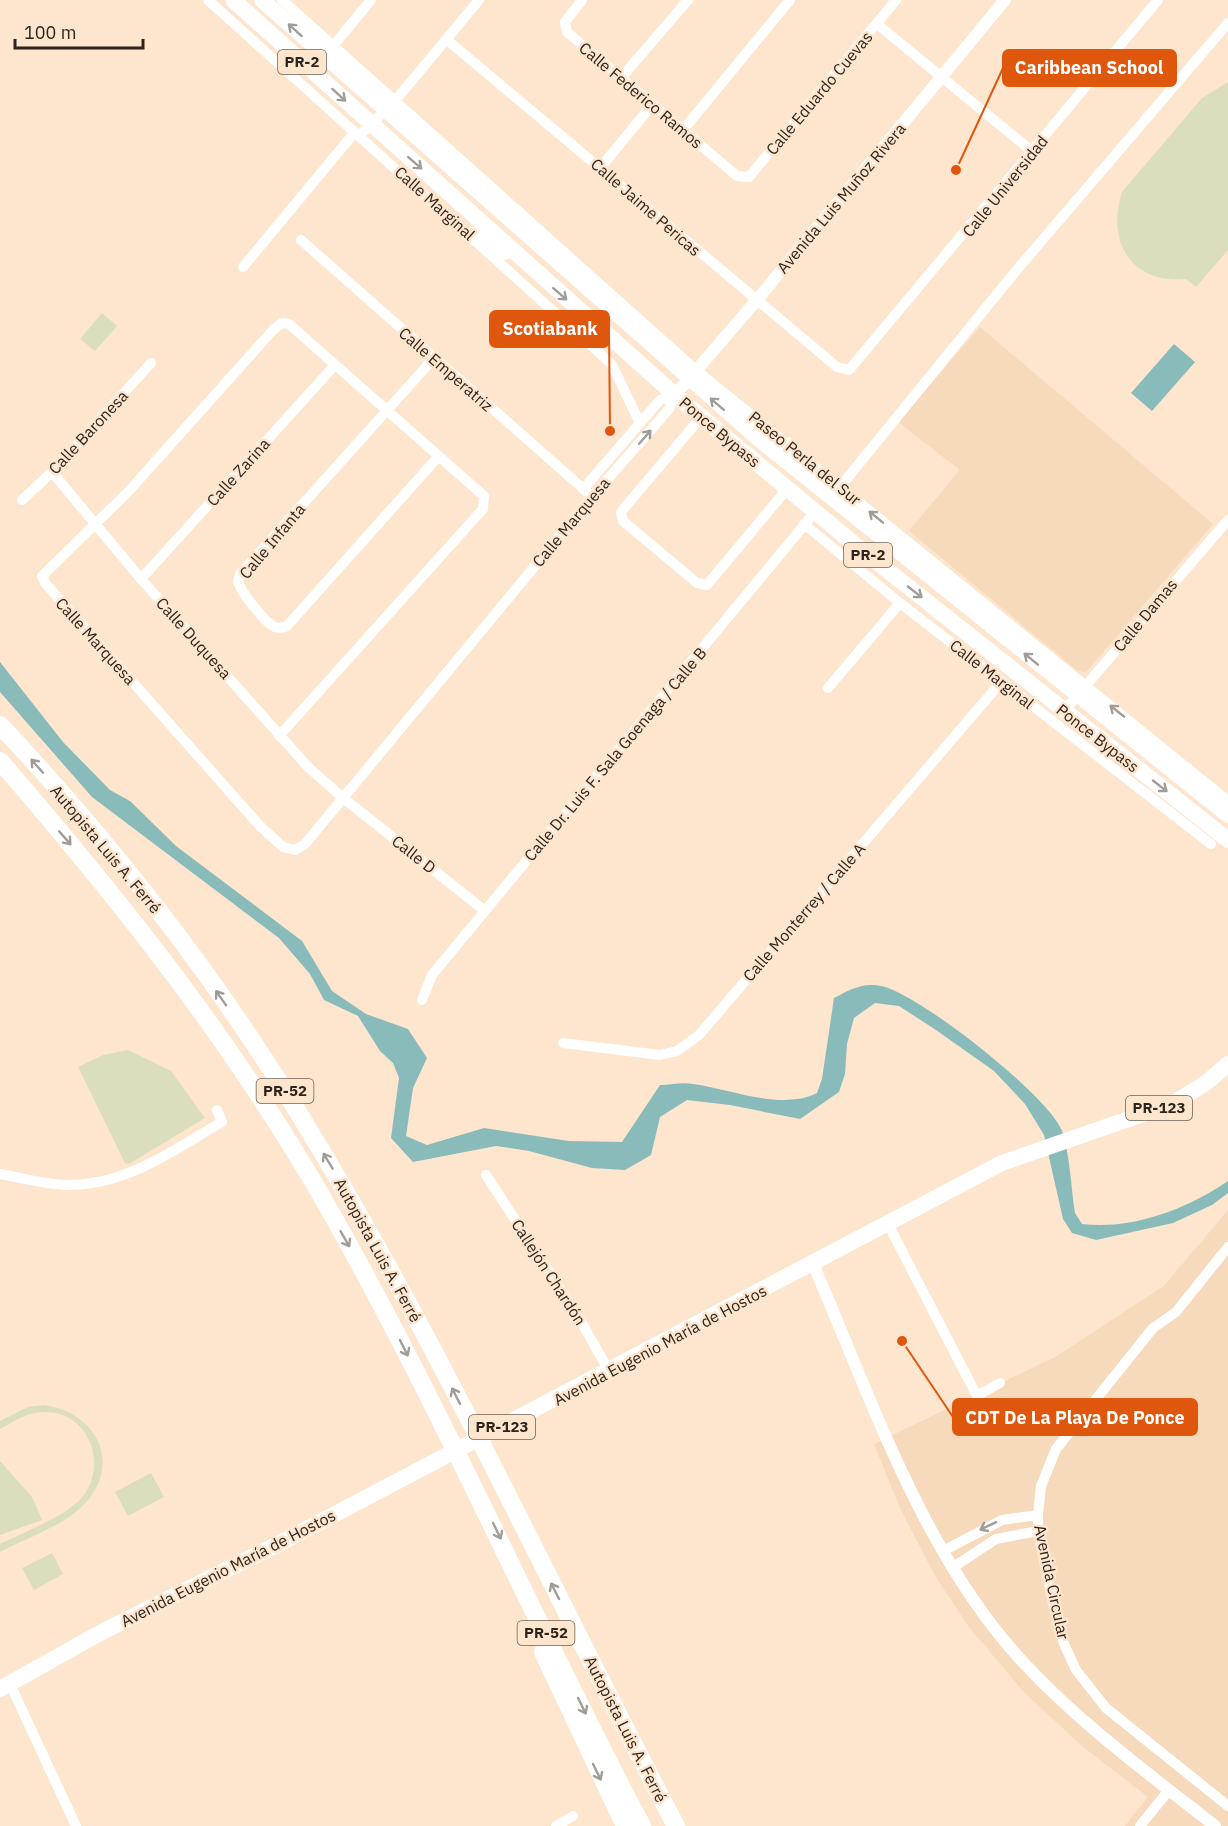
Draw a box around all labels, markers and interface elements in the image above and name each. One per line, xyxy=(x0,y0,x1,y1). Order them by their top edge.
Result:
scale bar xyxy=(15,12,142,50)
text: 100 m xyxy=(24,21,76,44)
one-way arrow xyxy=(288,23,303,37)
street label: Calle Eduardo Cuevas xyxy=(761,27,877,159)
street label: Calle Federico Ramos xyxy=(575,38,707,152)
road number: PR-2 xyxy=(278,50,326,74)
callout: Caribbean School xyxy=(1003,50,1176,86)
text: Caribbean School xyxy=(1015,56,1164,79)
one-way arrow xyxy=(331,88,346,102)
street label: Avenida Luis Muñoz Rivera xyxy=(772,118,910,277)
street label: Calle Universidad xyxy=(958,131,1052,241)
street label: Calle Jaime Pericas xyxy=(587,154,705,260)
one-way arrow xyxy=(407,156,422,170)
street label: Calle Marginal xyxy=(391,162,479,244)
one-way arrow xyxy=(552,287,567,301)
callout: Scotiabank xyxy=(490,311,609,347)
text: Scotiabank xyxy=(502,317,598,340)
street label: Calle Emperatriz xyxy=(395,323,497,415)
street label: Calle Baronesa xyxy=(44,385,132,478)
street label: Ponce Bypass xyxy=(675,392,765,472)
one-way arrow xyxy=(709,397,725,410)
street label: Paseo Perla del Sur xyxy=(745,407,865,509)
one-way arrow xyxy=(638,429,651,445)
street label: Calle Zarina xyxy=(202,433,274,510)
street label: Calle Marquesa xyxy=(528,473,614,571)
street label: Calle Infanta xyxy=(235,499,310,583)
one-way arrow xyxy=(869,511,885,524)
road number: PR-2 xyxy=(844,543,892,567)
street label: Calle Damas xyxy=(1109,574,1181,656)
one-way arrow xyxy=(906,585,922,598)
street label: Calle Marquesa xyxy=(52,593,141,689)
street label: Calle Duquesa xyxy=(152,593,236,683)
street label: Calle Marginal xyxy=(946,635,1038,713)
street label: Calle Dr. Luis F. Sala Goenaga / Calle B xyxy=(520,643,710,865)
one-way arrow xyxy=(1024,652,1039,666)
street label: Ponce Bypass xyxy=(1053,699,1143,777)
one-way arrow xyxy=(1109,705,1125,718)
one-way arrow xyxy=(30,759,44,774)
one-way arrow xyxy=(1151,779,1167,792)
street label: Autopista Luis A. Ferré xyxy=(46,781,166,918)
one-way arrow xyxy=(59,830,72,846)
street label: Calle D xyxy=(388,831,440,877)
street label: Calle Monterrey / Calle A xyxy=(738,839,870,985)
one-way arrow xyxy=(215,991,227,1007)
road number: PR-52 xyxy=(256,1079,314,1103)
road number: PR-123 xyxy=(1126,1096,1192,1120)
one-way arrow xyxy=(322,1153,334,1170)
street label: Autopista Luis A. Ferré xyxy=(330,1174,426,1326)
street label: Callejón Chardón xyxy=(507,1215,591,1329)
one-way arrow xyxy=(339,1230,351,1247)
street label: Avenida Eugenio María de Hostos xyxy=(550,1280,770,1410)
one-way arrow xyxy=(399,1338,410,1356)
one-way arrow xyxy=(450,1388,461,1406)
callout: CDT De La Playa De Ponce xyxy=(953,1399,1197,1435)
text: CDT De La Playa De Ponce xyxy=(965,1406,1185,1429)
road number: PR-123 xyxy=(469,1415,535,1439)
street label: Avenida Eugenio María de Hostos xyxy=(117,1505,339,1631)
one-way arrow xyxy=(491,1521,503,1539)
one-way arrow xyxy=(980,1521,998,1533)
street label: Avenida Circular xyxy=(1030,1523,1074,1641)
one-way arrow xyxy=(549,1582,561,1600)
road number: PR-52 xyxy=(518,1621,574,1645)
street label: Autopista Luis A. Ferré xyxy=(580,1652,672,1806)
one-way arrow xyxy=(576,1697,588,1715)
one-way arrow xyxy=(592,1762,604,1780)

